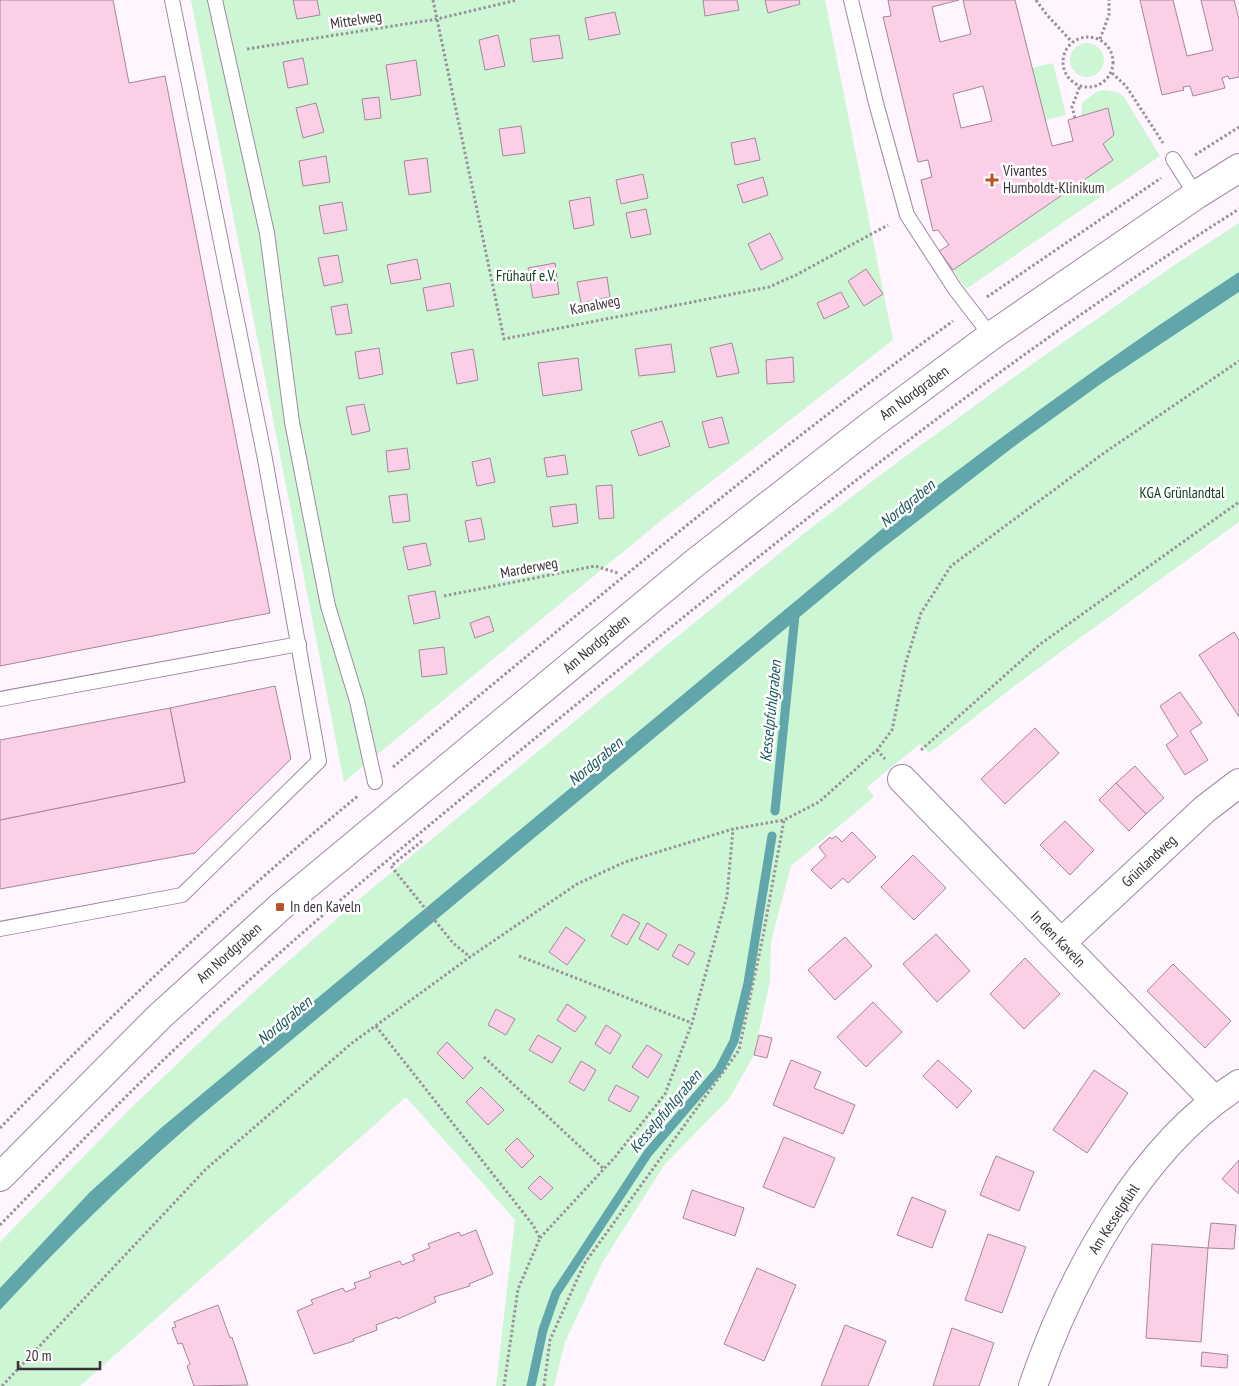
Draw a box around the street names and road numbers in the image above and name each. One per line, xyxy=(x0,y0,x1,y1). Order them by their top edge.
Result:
street label: Mittelweg xyxy=(329,6,383,33)
street label: Kanalweg xyxy=(568,290,621,319)
street label: Am Nordgraben xyxy=(875,361,952,424)
street label: Marderweg xyxy=(499,553,559,582)
street label: Am Nordgraben xyxy=(559,610,633,677)
street label: Grünlandweg xyxy=(1117,830,1180,891)
street label: In den Kaveln xyxy=(1027,907,1090,971)
street label: Am Nordgraben xyxy=(192,918,265,987)
street label: Am Kesselpfuhl xyxy=(1084,1180,1144,1257)

